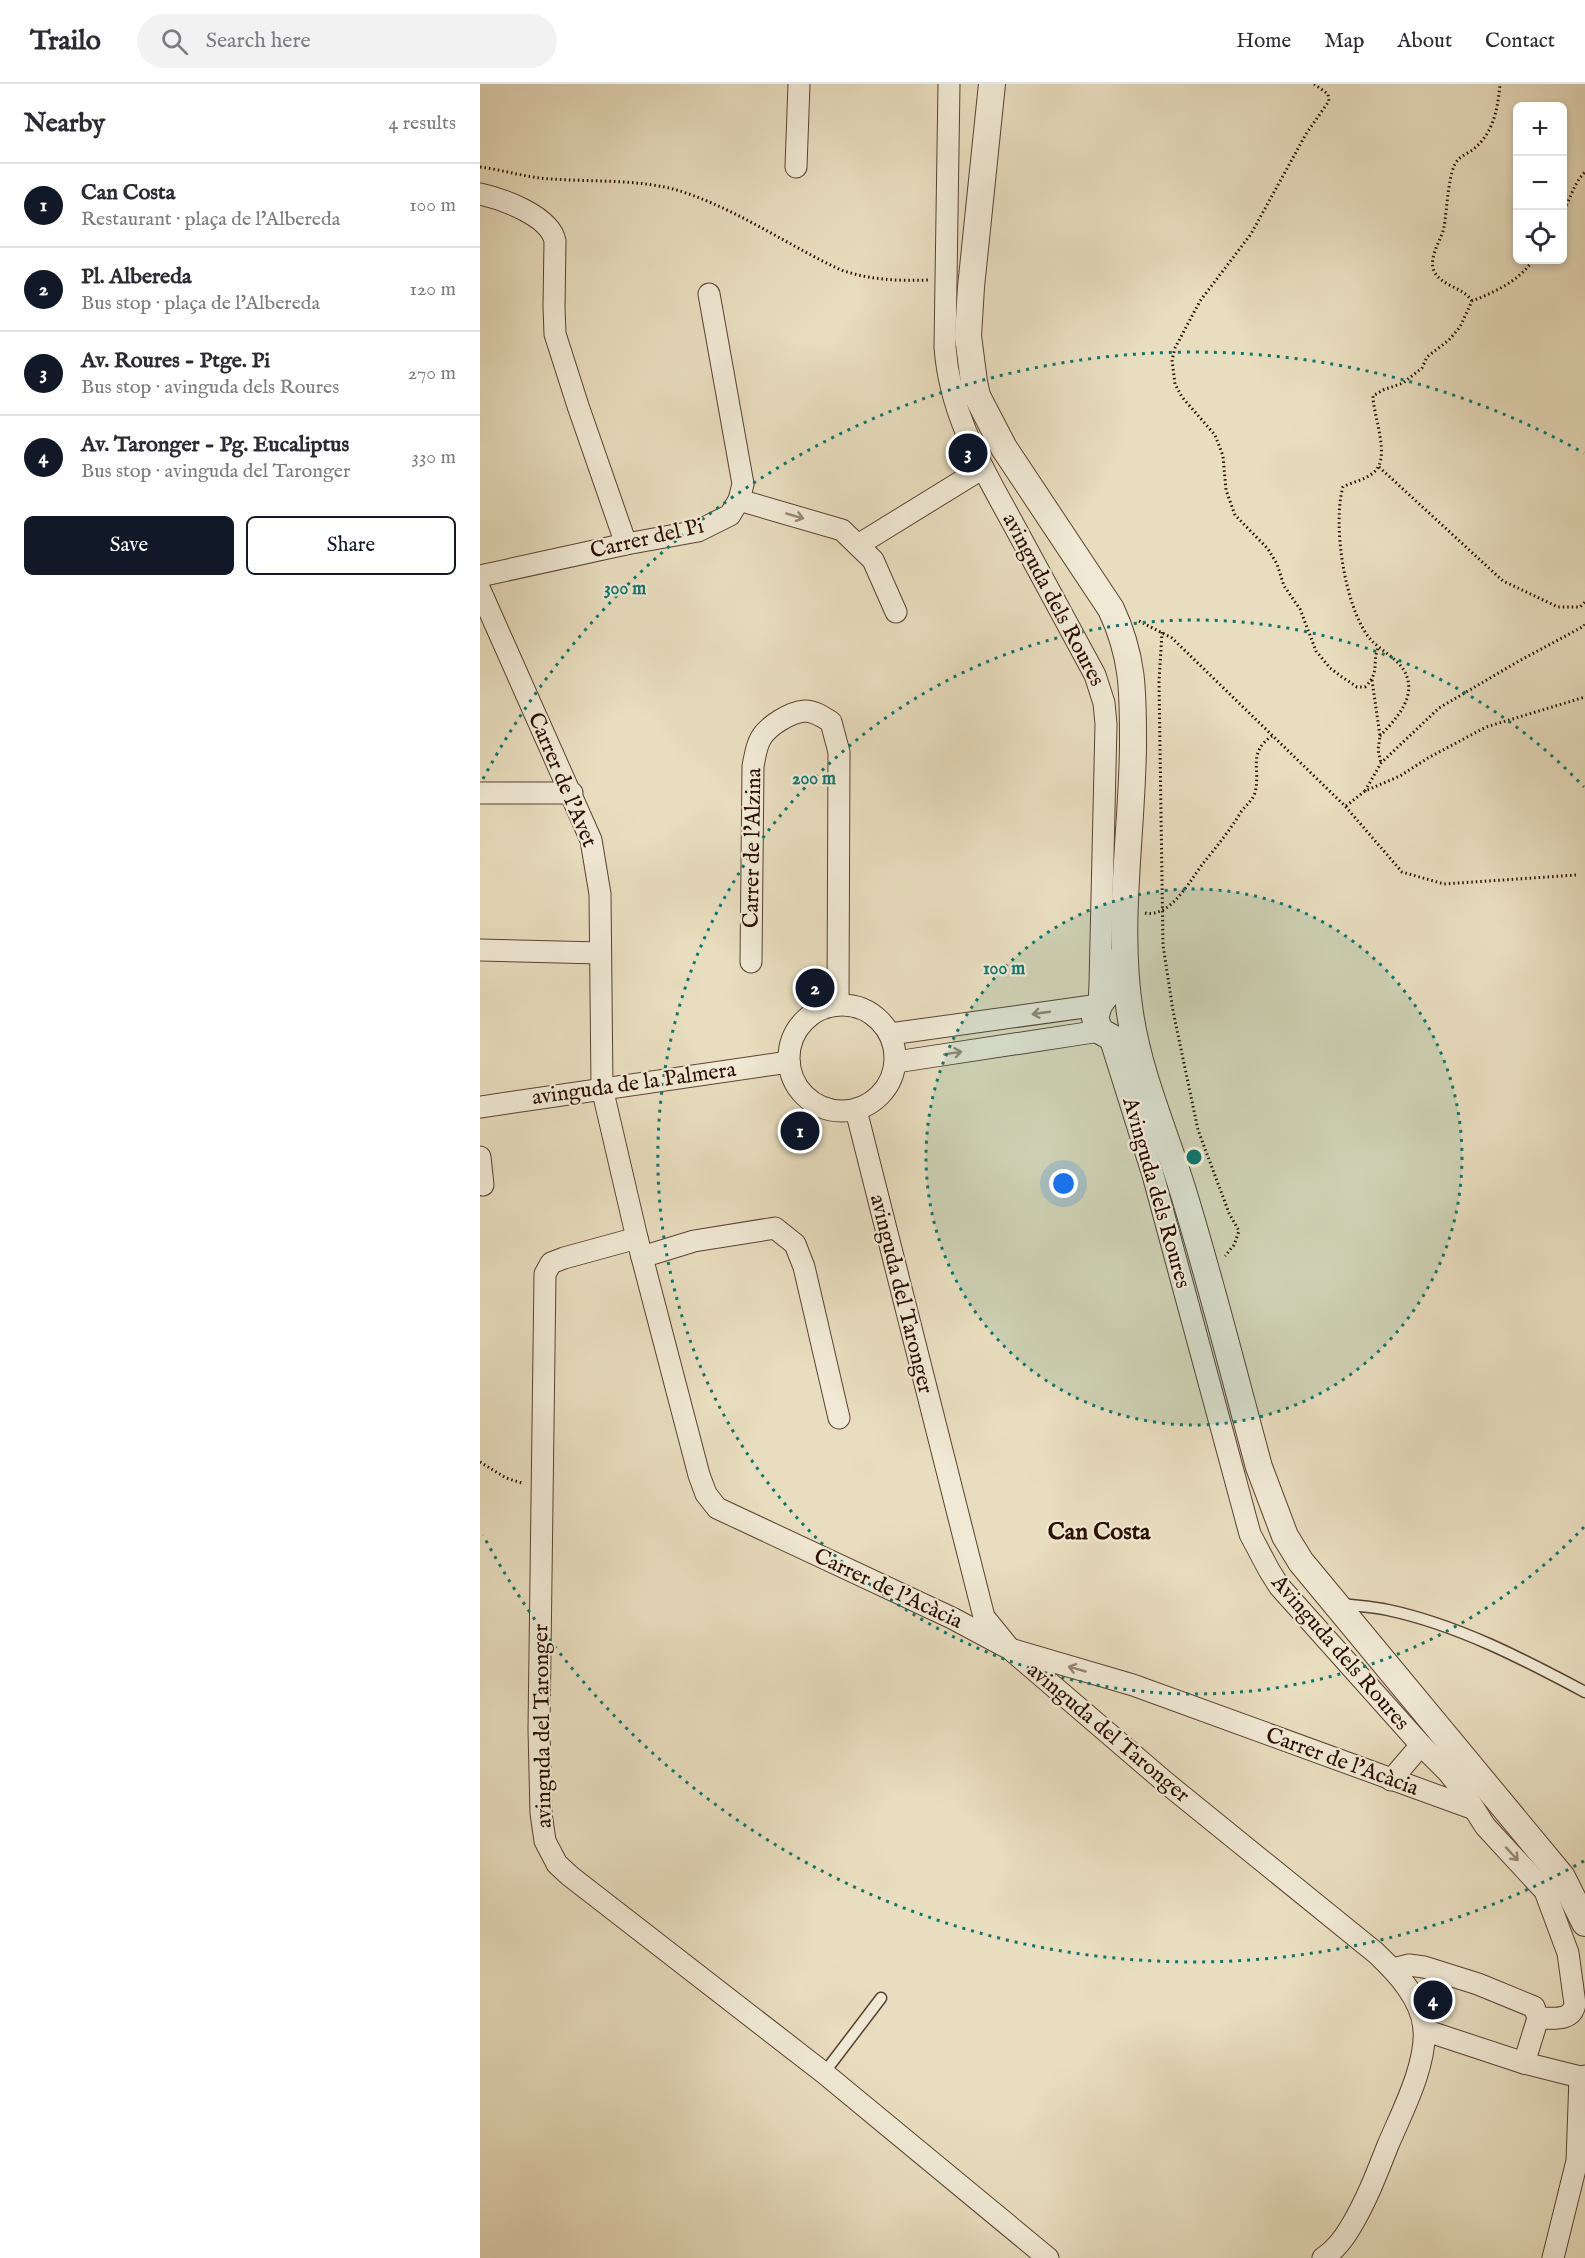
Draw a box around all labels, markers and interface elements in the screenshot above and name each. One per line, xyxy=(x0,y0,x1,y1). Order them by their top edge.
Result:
search box xyxy=(137,14,557,68)
text: Trailo xyxy=(30,24,101,59)
icon: search xyxy=(158,25,191,58)
text: Search here xyxy=(206,27,311,55)
text: Home xyxy=(1236,28,1291,55)
text: Map xyxy=(1324,28,1364,55)
text: About xyxy=(1397,28,1452,55)
text: Contact xyxy=(1485,28,1555,55)
map controls xyxy=(1513,102,1567,264)
button: + xyxy=(1513,102,1567,156)
text: Nearby xyxy=(24,107,105,140)
text: 4 results xyxy=(389,111,456,136)
button: − xyxy=(1513,156,1567,210)
text: Can Costa xyxy=(81,179,175,207)
text: 1 xyxy=(40,193,47,218)
text: 100 m xyxy=(409,193,456,218)
text: Restaurant · plaça de l'Albereda xyxy=(81,207,340,232)
button: locate xyxy=(1513,210,1567,264)
text: Pl. Albereda xyxy=(81,263,191,291)
text: 2 xyxy=(39,277,48,302)
text: 120 m xyxy=(410,277,456,302)
text: Bus stop · plaça de l'Albereda xyxy=(81,291,320,316)
text: Av. Roures - Ptge. Pi xyxy=(81,347,270,375)
text: 3 xyxy=(40,361,47,386)
text: 270 m xyxy=(408,361,456,386)
text: Bus stop · avinguda dels Roures xyxy=(81,375,339,400)
pin: 3 xyxy=(948,430,988,476)
text: Av. Taronger - Pg. Eucaliptus xyxy=(81,431,349,459)
text: 4 xyxy=(39,445,48,470)
text: 330 m xyxy=(411,445,456,470)
text: Bus stop · avinguda del Taronger xyxy=(81,459,350,484)
street label: avinguda dels Roures xyxy=(996,509,1110,691)
one-way arrow xyxy=(785,511,804,522)
street label: Carrer del Pi xyxy=(588,512,707,566)
button: Save xyxy=(24,516,234,575)
button: Share xyxy=(246,516,456,575)
text: 300 m xyxy=(604,578,646,601)
street label: Carrer de l'Avet xyxy=(521,708,603,852)
street label: Carrer de l'Alzina xyxy=(738,767,768,928)
text: 200 m xyxy=(792,768,836,791)
text: 100 m xyxy=(983,958,1025,981)
pin: 2 xyxy=(796,966,834,1010)
one-way arrow xyxy=(1031,1007,1051,1018)
one-way arrow xyxy=(943,1047,963,1058)
street label: avinguda de la Palmera xyxy=(530,1056,738,1112)
street label: Avinguda dels Roures xyxy=(1115,1093,1197,1292)
pin: 1 xyxy=(780,1108,820,1154)
centre of rings xyxy=(1184,1147,1204,1167)
your location xyxy=(1049,1169,1078,1198)
street label: avinguda del Taronger xyxy=(863,1192,939,1396)
district label: Can Costa xyxy=(1048,1517,1151,1548)
street label: Carrer de l'Acàcia xyxy=(809,1542,967,1636)
street label: Avinguda dels Roures xyxy=(1264,1569,1415,1737)
street label: avinguda del Taronger xyxy=(527,1624,559,1828)
street label: avinguda del Taronger xyxy=(1021,1657,1195,1809)
one-way arrow xyxy=(1067,1663,1086,1674)
street label: Carrer de l'Acàcia xyxy=(1262,1721,1423,1803)
one-way arrow xyxy=(1504,1846,1518,1861)
pin: 4 xyxy=(1414,1978,1452,2022)

